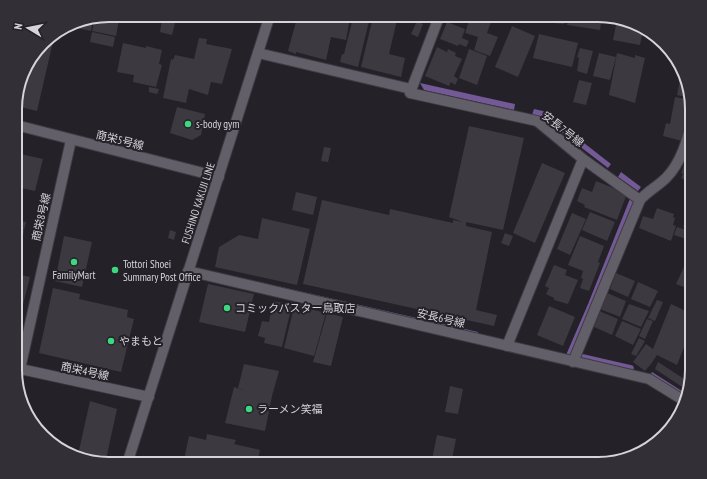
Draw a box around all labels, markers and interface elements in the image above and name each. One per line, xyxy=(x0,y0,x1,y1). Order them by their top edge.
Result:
north arrow xyxy=(8,8,48,48)
text: N xyxy=(11,22,26,30)
street label: 安長7号線 xyxy=(539,108,587,150)
place label: s-body gym xyxy=(196,117,239,131)
marker: s-body gym xyxy=(183,119,193,129)
street label: 商栄5号線 xyxy=(95,127,145,153)
street label: FUSHINO KAKUJI LINE xyxy=(178,160,218,245)
street label: 商栄8号線 xyxy=(29,192,53,242)
marker: FamilyMart xyxy=(69,257,79,267)
place label: Tottori Shoei Summary Post Office xyxy=(123,257,201,284)
marker: Tottori Shoei Summary Post Office xyxy=(110,265,120,275)
place label: FamilyMart xyxy=(53,268,95,282)
place label: コミックバスター鳥取店 xyxy=(235,301,355,315)
marker: コミックバスター鳥取店 xyxy=(222,303,232,313)
street label: 安長6号線 xyxy=(416,306,466,330)
place label: やまもと xyxy=(119,334,163,348)
marker: やまもと xyxy=(106,336,116,346)
street label: 商栄4号線 xyxy=(60,359,110,383)
place label: ラーメン笑福 xyxy=(257,402,323,416)
marker: ラーメン笑福 xyxy=(244,404,254,414)

